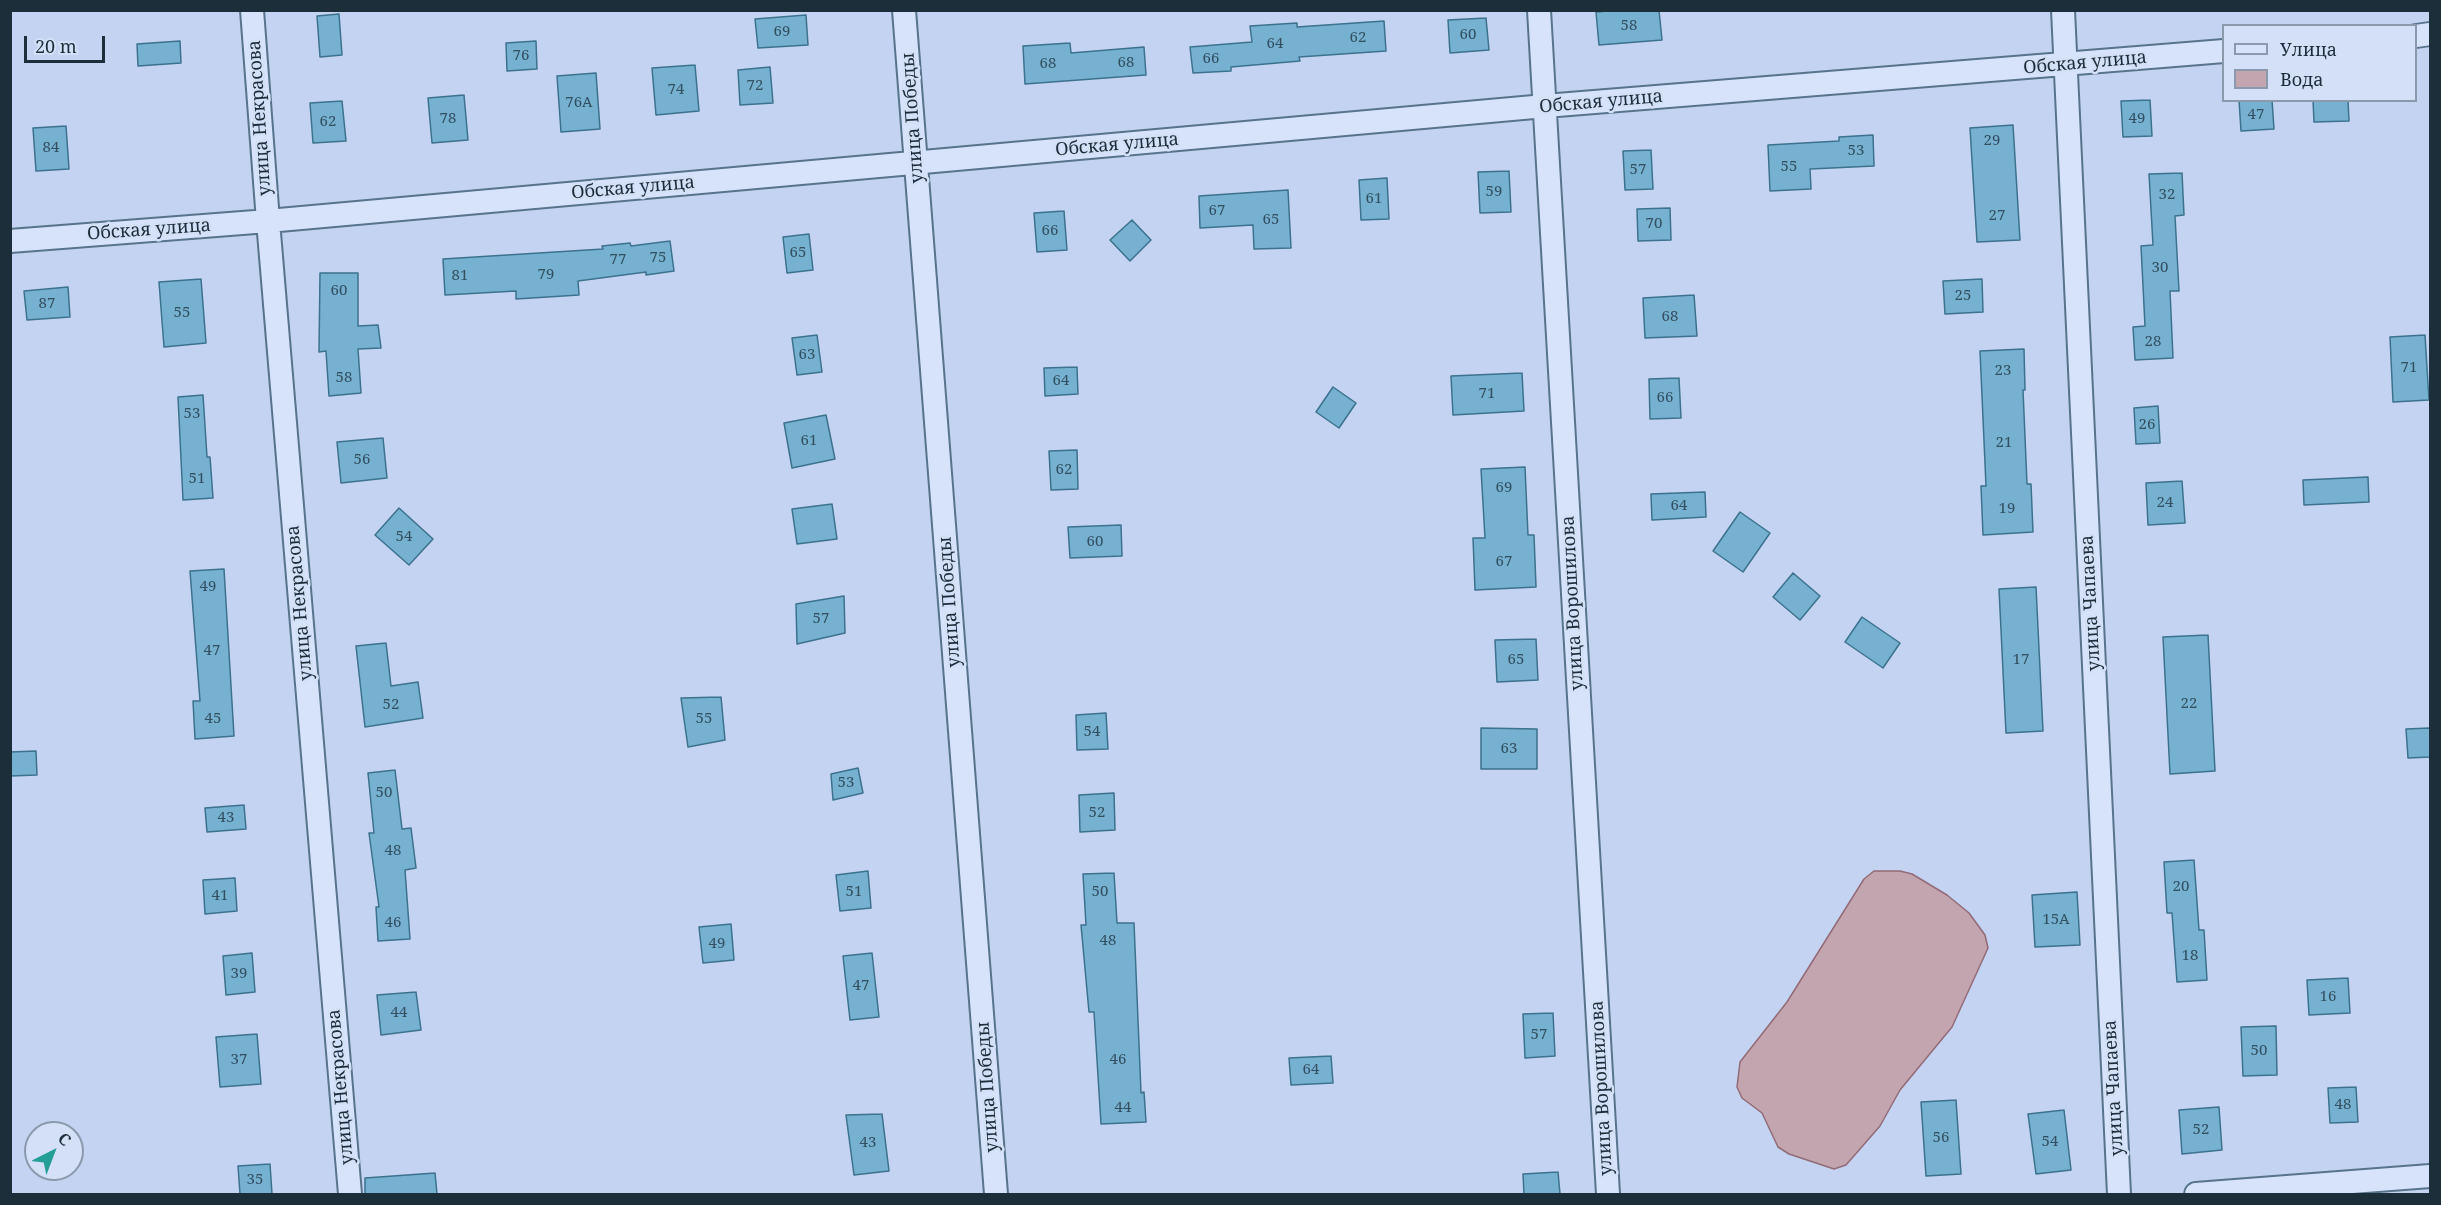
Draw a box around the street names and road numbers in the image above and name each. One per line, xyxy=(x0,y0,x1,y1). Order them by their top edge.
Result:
street label: улица Некрасова xyxy=(244,39,276,197)
street label: Обская улица xyxy=(2022,47,2148,79)
street label: улица Победы xyxy=(898,52,928,184)
street label: Обская улица xyxy=(1538,86,1664,118)
street label: Обская улица xyxy=(1054,129,1180,161)
street label: Обская улица xyxy=(570,172,696,204)
street label: Обская улица xyxy=(86,215,212,245)
street label: улица Ворошилова xyxy=(1558,515,1588,691)
street label: улица Некрасова xyxy=(282,524,318,682)
street label: улица Чапаева xyxy=(2077,534,2105,672)
street label: улица Победы xyxy=(935,536,965,668)
street label: улица Ворошилова xyxy=(1587,1000,1617,1176)
street label: улица Некрасова xyxy=(323,1008,359,1166)
street label: улица Чапаева xyxy=(2100,1019,2128,1157)
street label: улица Победы xyxy=(973,1021,1003,1153)

